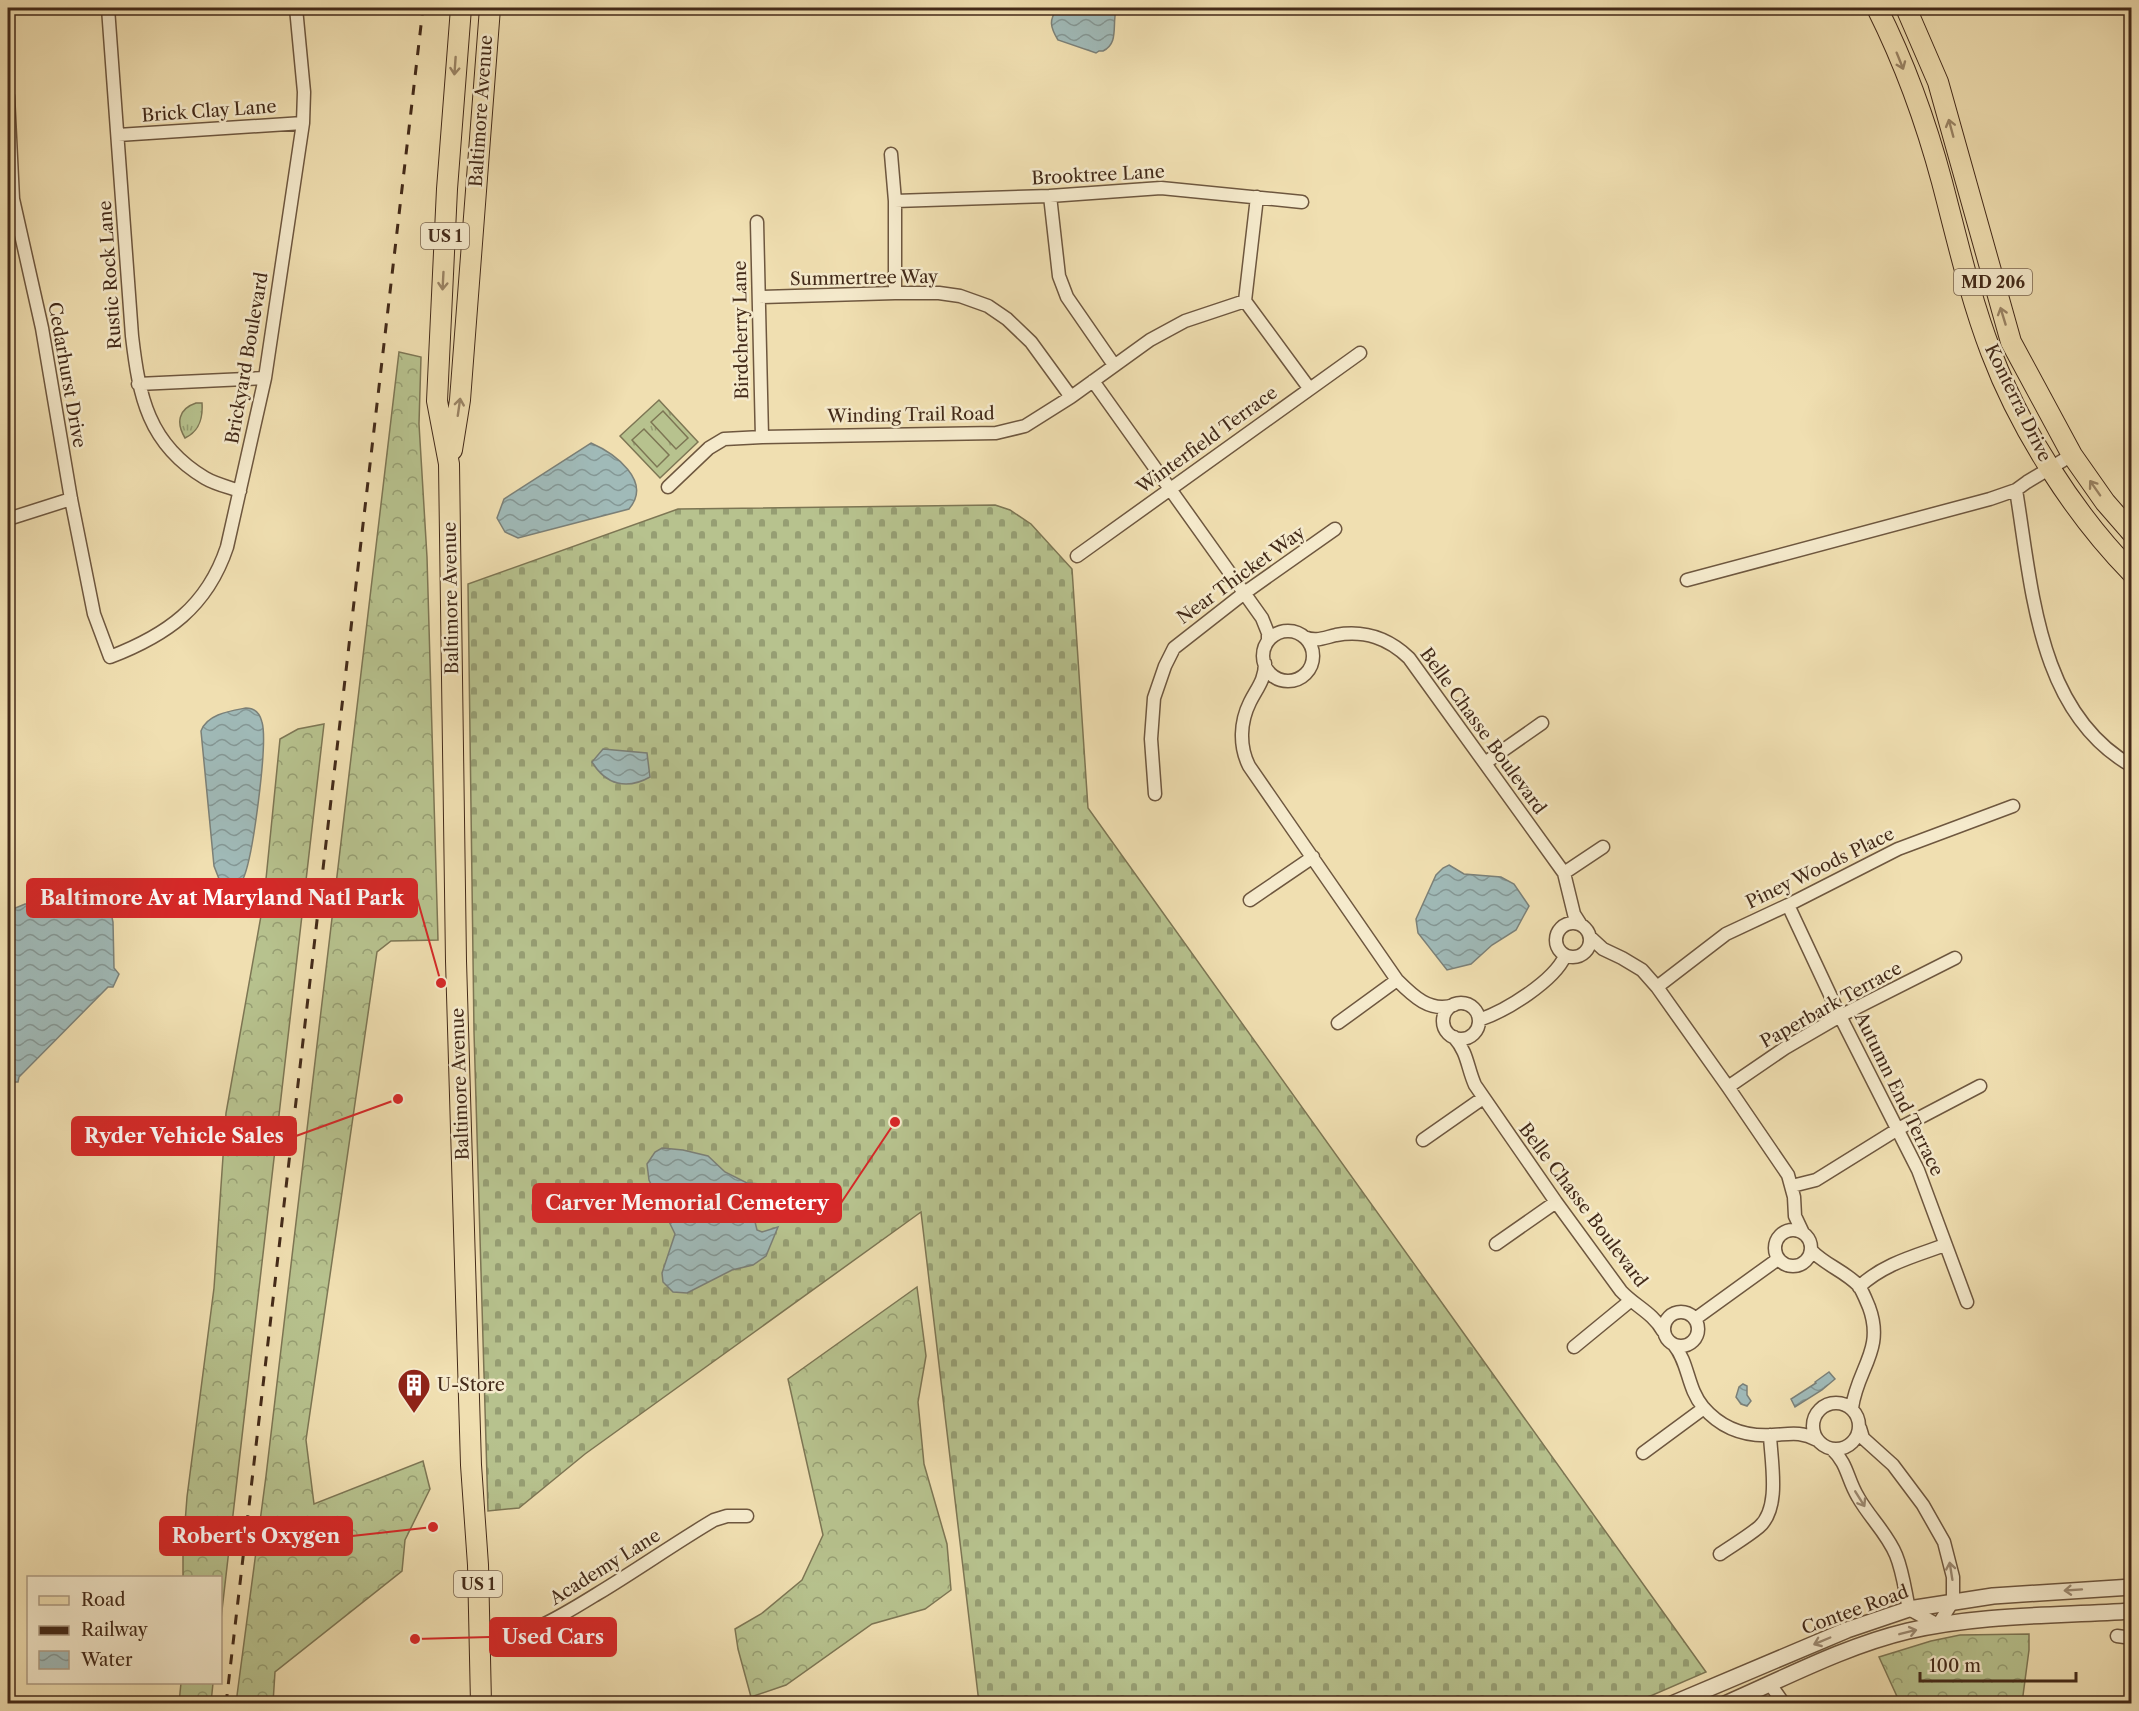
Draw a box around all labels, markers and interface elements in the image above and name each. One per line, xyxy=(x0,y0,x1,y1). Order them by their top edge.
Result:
street label: Baltimore Avenue xyxy=(465,34,497,188)
one-way arrow xyxy=(1895,51,1906,70)
one-way arrow xyxy=(449,55,460,75)
street label: Brick Clay Lane xyxy=(141,95,277,127)
one-way arrow xyxy=(1944,119,1956,138)
street label: Brooktree Lane xyxy=(1031,161,1165,189)
street label: Rustic Rock Lane xyxy=(94,200,126,350)
road number: US 1 xyxy=(421,223,469,249)
street label: Birdcherry Lane xyxy=(729,260,753,400)
street label: Summertree Way xyxy=(790,266,939,290)
road number: MD 206 xyxy=(1954,269,2032,295)
street label: Brickyard Boulevard xyxy=(221,270,273,446)
one-way arrow xyxy=(437,271,448,291)
street label: Cedarhurst Drive xyxy=(43,300,91,450)
one-way arrow xyxy=(1997,307,2008,326)
street label: Konterra Drive xyxy=(1980,341,2056,465)
street label: Winterfield Terrace xyxy=(1132,382,1282,499)
one-way arrow xyxy=(453,397,464,417)
street label: Winding Trail Road xyxy=(826,403,995,427)
one-way arrow xyxy=(2088,479,2101,496)
street label: Near Thicket Way xyxy=(1173,521,1310,629)
street label: Baltimore Avenue xyxy=(439,522,463,674)
street label: Belle Chasse Boulevard xyxy=(1415,644,1551,818)
street label: Piney Woods Place xyxy=(1742,823,1898,913)
callout: Baltimore Av at Maryland Natl Park xyxy=(27,879,417,917)
text: Baltimore Av at Maryland Natl Park xyxy=(40,886,405,910)
street label: Paperbark Terrace xyxy=(1757,957,1905,1053)
street label: Baltimore Avenue xyxy=(446,1007,474,1161)
street label: Autumn End Terrace xyxy=(1849,1008,1948,1179)
callout: Ryder Vehicle Sales xyxy=(72,1117,296,1155)
street label: Belle Chasse Boulevard xyxy=(1514,1118,1652,1292)
text: Ryder Vehicle Sales xyxy=(84,1124,284,1148)
callout: Carver Memorial Cemetery xyxy=(533,1184,841,1222)
text: Carver Memorial Cemetery xyxy=(545,1191,830,1215)
building icon: U-Store xyxy=(396,1367,432,1414)
place label: U-Store xyxy=(437,1374,505,1396)
one-way arrow xyxy=(1854,1490,1866,1507)
callout: Robert's Oxygen xyxy=(160,1517,352,1555)
text: Robert's Oxygen xyxy=(172,1524,340,1548)
street label: Academy Lane xyxy=(545,1524,664,1610)
one-way arrow xyxy=(1946,1561,1957,1581)
road number: US 1 xyxy=(454,1571,502,1597)
legend xyxy=(27,1576,222,1684)
street label: Contee Road xyxy=(1799,1580,1911,1639)
one-way arrow xyxy=(2064,1585,2084,1596)
text: Road xyxy=(81,1589,126,1611)
callout: Used Cars xyxy=(490,1618,616,1656)
text: Railway xyxy=(81,1619,149,1641)
text: Used Cars xyxy=(502,1625,604,1649)
one-way arrow xyxy=(1898,1625,1917,1637)
one-way arrow xyxy=(1813,1636,1832,1647)
scale bar xyxy=(1920,1645,2076,1683)
text: Water xyxy=(80,1649,133,1671)
text: 100 m xyxy=(1929,1655,1981,1677)

